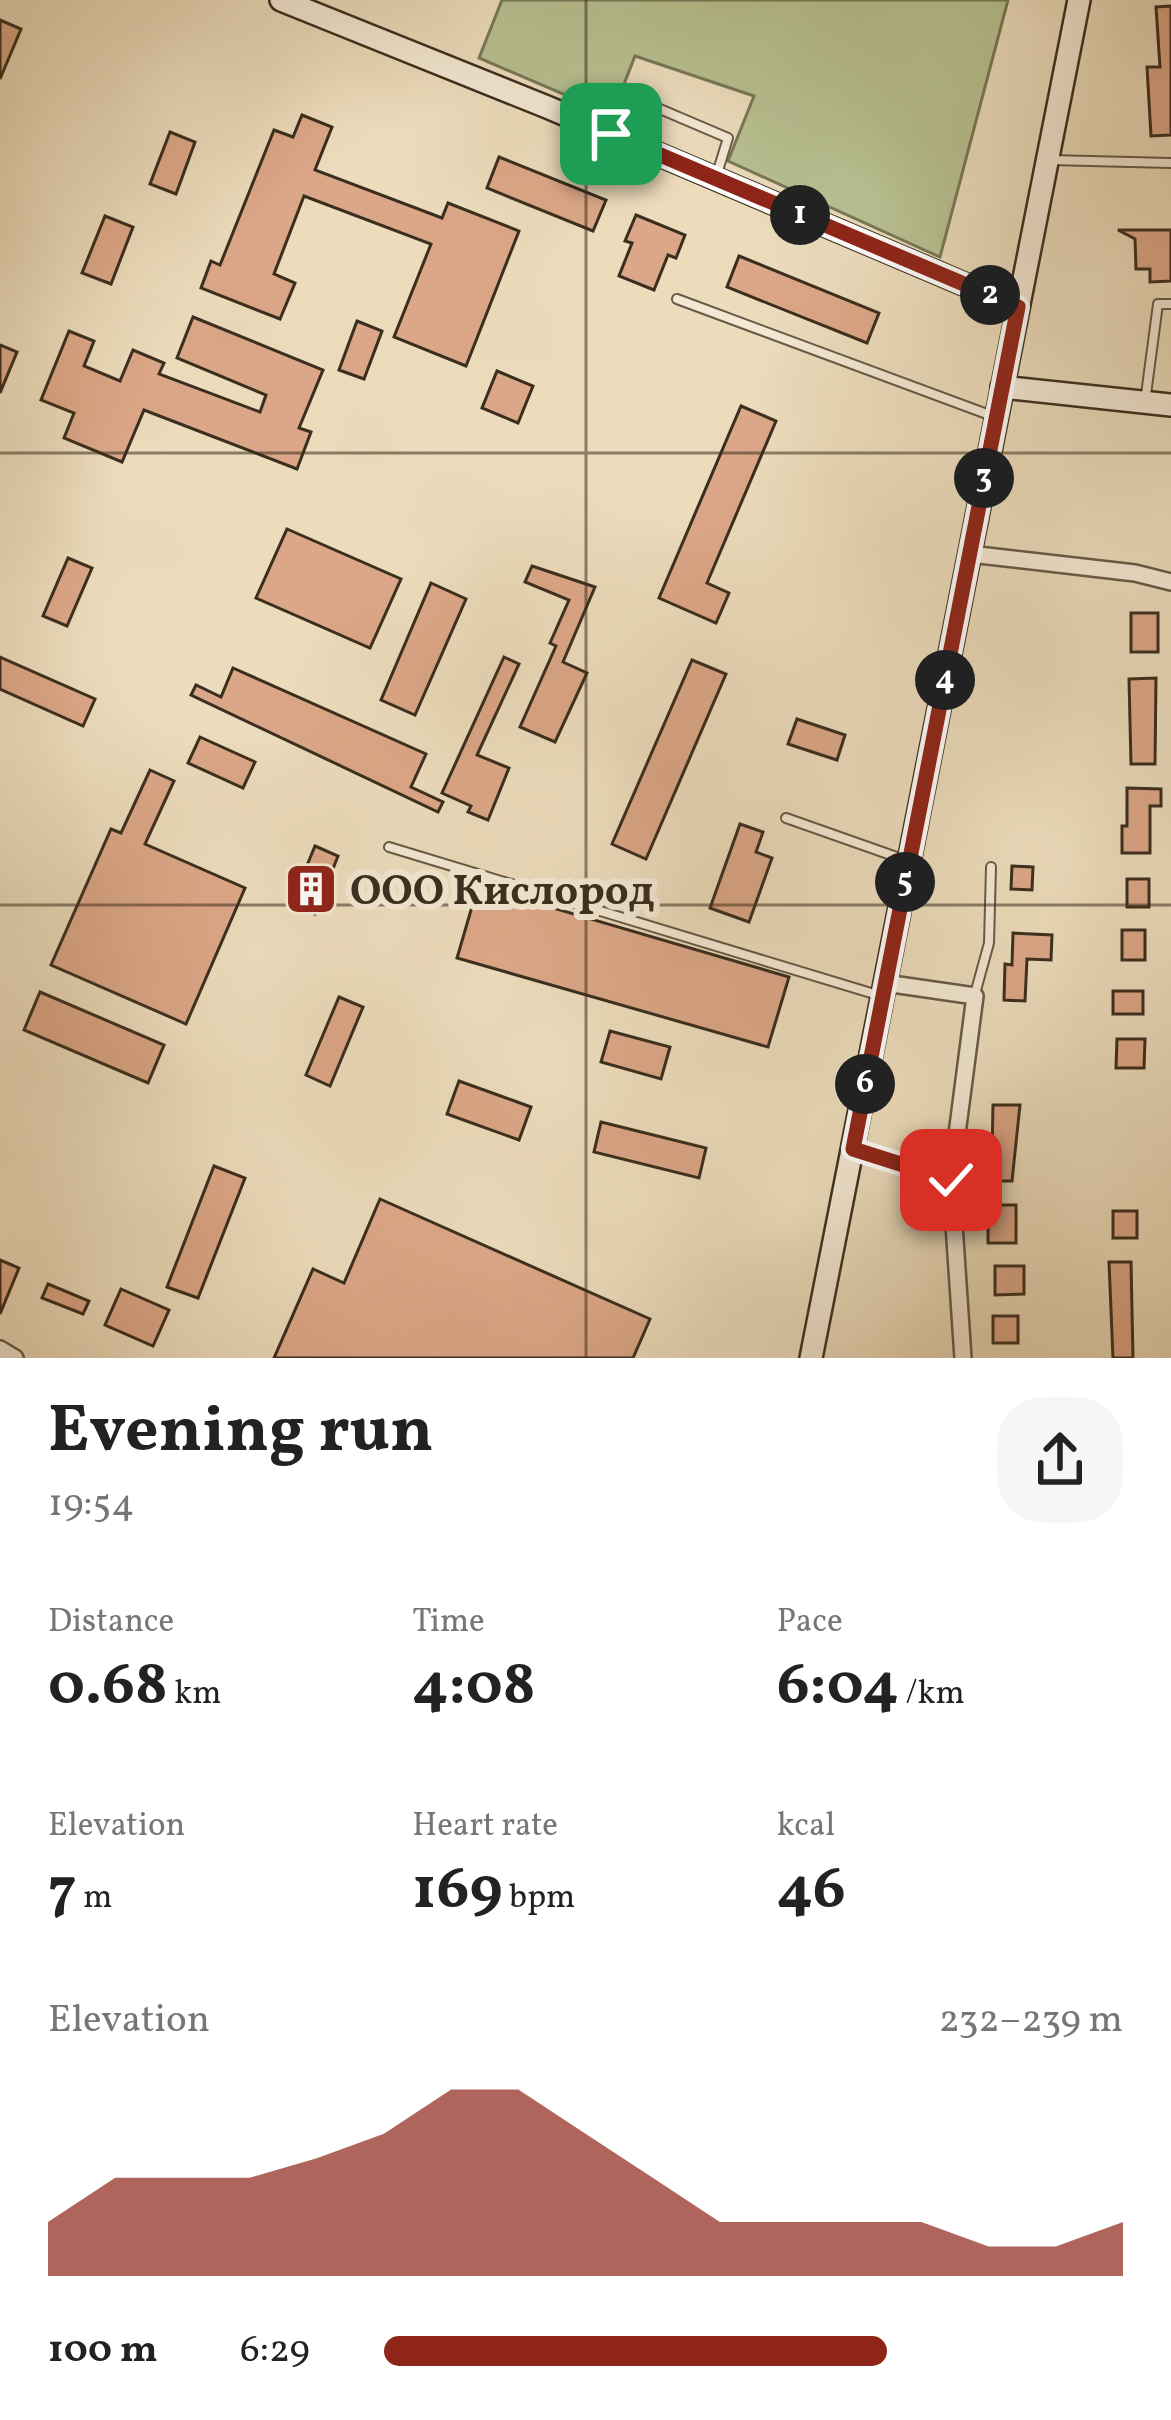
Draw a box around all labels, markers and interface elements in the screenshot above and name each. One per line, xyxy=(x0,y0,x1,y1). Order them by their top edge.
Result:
pin xyxy=(560,83,662,185)
icon: arrive xyxy=(578,101,644,167)
pin: 1 xyxy=(770,185,830,245)
text: 1 xyxy=(793,192,807,238)
pin: 2 xyxy=(960,265,1020,325)
text: 2 xyxy=(981,272,999,318)
pin: 3 xyxy=(954,448,1014,508)
text: 3 xyxy=(976,455,992,501)
pin: 4 xyxy=(915,650,975,710)
text: 4 xyxy=(935,657,955,703)
pin: 5 xyxy=(875,852,935,912)
text: 5 xyxy=(897,859,913,905)
building icon: ООО Кислород xyxy=(283,861,339,917)
place label: ООО Кислород xyxy=(350,864,655,923)
pin: 6 xyxy=(835,1054,895,1114)
text: 6 xyxy=(856,1061,874,1107)
pin xyxy=(900,1129,1002,1231)
icon: check xyxy=(918,1147,984,1213)
text: Evening run xyxy=(48,1387,434,1479)
button: share xyxy=(997,1397,1123,1523)
text: 19:54 xyxy=(48,1478,135,1532)
text: Distance xyxy=(48,1600,174,1646)
text: Time xyxy=(412,1600,485,1646)
text: Pace xyxy=(777,1600,843,1646)
text: 0.68 xyxy=(48,1646,168,1729)
text: 4:08 xyxy=(412,1646,535,1729)
text: 6:04 xyxy=(777,1646,899,1729)
text: km xyxy=(168,1672,221,1718)
text: /km xyxy=(899,1672,965,1718)
text: Elevation xyxy=(48,1804,185,1850)
text: Heart rate xyxy=(412,1804,558,1850)
text: kcal xyxy=(777,1804,835,1850)
text: 7 xyxy=(48,1850,77,1933)
text: 169 xyxy=(412,1850,503,1933)
text: 46 xyxy=(777,1850,846,1933)
text: m xyxy=(77,1876,113,1922)
text: bpm xyxy=(503,1876,575,1922)
text: Elevation xyxy=(48,1994,210,2048)
text: 232–239 m xyxy=(939,1994,1123,2048)
text: 100 m xyxy=(48,2324,158,2378)
text: 6:29 xyxy=(240,2324,310,2378)

